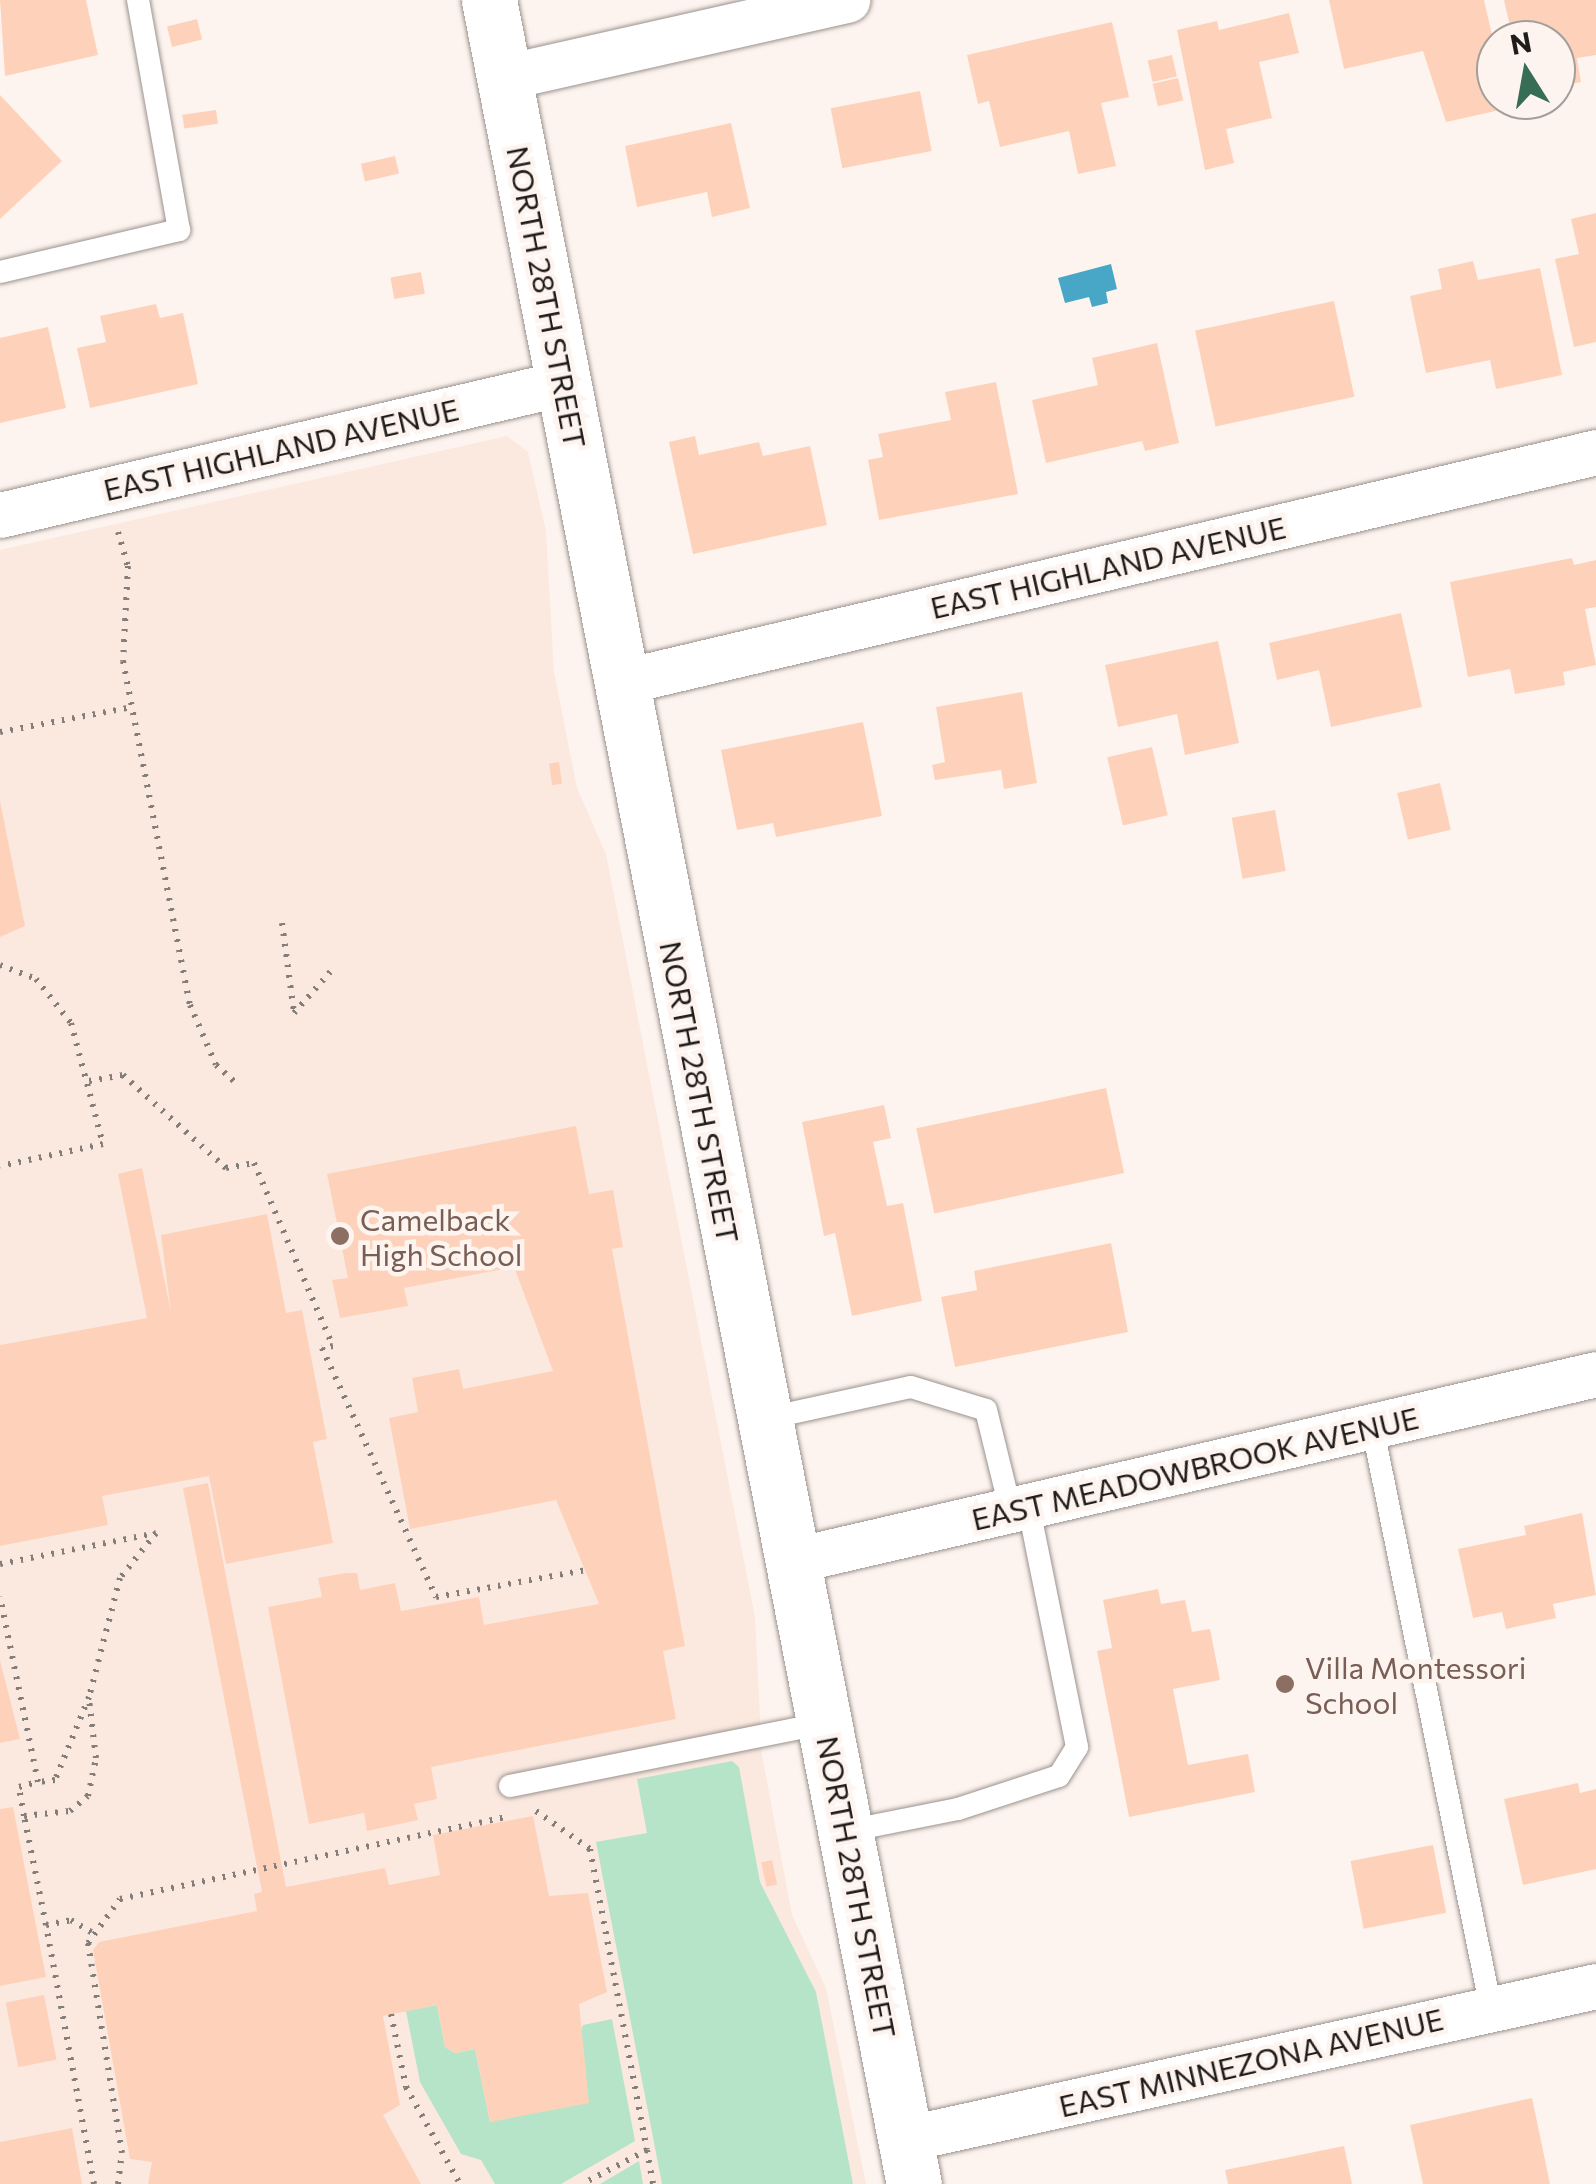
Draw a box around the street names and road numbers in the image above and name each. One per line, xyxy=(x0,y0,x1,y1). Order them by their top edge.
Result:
street label: NORTH 28TH STREET xyxy=(500,143,594,451)
street label: EAST HIGHLAND AVENUE xyxy=(100,391,462,507)
street label: EAST HIGHLAND AVENUE xyxy=(927,509,1289,625)
street label: NORTH 28TH STREET xyxy=(653,938,747,1246)
street label: EAST MEADOWBROOK AVENUE xyxy=(968,1399,1422,1537)
street label: NORTH 28TH STREET xyxy=(810,1733,904,2041)
street label: EAST MINNEZONA AVENUE xyxy=(1055,2000,1447,2124)

